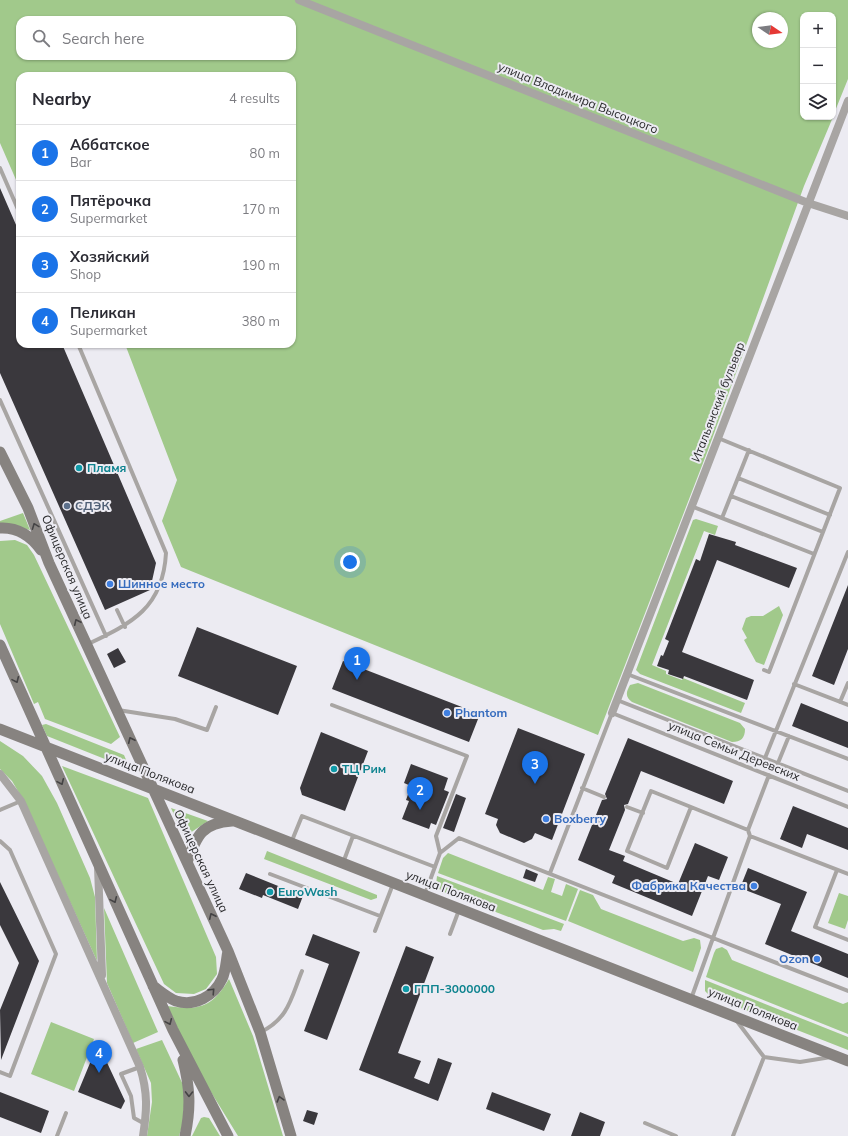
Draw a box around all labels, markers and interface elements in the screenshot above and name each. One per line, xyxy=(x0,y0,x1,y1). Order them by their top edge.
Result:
north arrow xyxy=(752,12,788,48)
map controls xyxy=(800,12,836,120)
button: + xyxy=(800,12,836,48)
search box xyxy=(16,16,296,60)
icon: search xyxy=(30,27,52,49)
text: Search here xyxy=(62,29,144,48)
button: − xyxy=(800,48,836,84)
street label: улица Владимира Высоцкого xyxy=(496,59,660,137)
button: layers xyxy=(800,84,836,120)
text: Nearby xyxy=(32,88,91,109)
text: 4 results xyxy=(229,90,280,106)
text: Аббатское xyxy=(70,135,150,154)
text: 1 xyxy=(41,145,49,161)
text: 80 m xyxy=(250,145,280,161)
text: Bar xyxy=(70,154,91,170)
text: Пятёрочка xyxy=(70,191,151,210)
text: 2 xyxy=(41,201,49,217)
text: 170 m xyxy=(242,201,280,217)
text: Supermarket xyxy=(70,210,147,226)
text: Хозяйский xyxy=(70,247,150,266)
text: 3 xyxy=(41,257,49,273)
text: 190 m xyxy=(242,257,280,273)
text: Shop xyxy=(70,266,101,282)
text: Пеликан xyxy=(70,303,136,322)
text: 4 xyxy=(41,313,49,329)
text: 380 m xyxy=(242,313,280,329)
text: Supermarket xyxy=(70,322,147,338)
street label: Итальянский бульвар xyxy=(688,340,747,464)
place label: Пламя xyxy=(87,460,126,475)
marker: Пламя xyxy=(74,463,84,473)
place label: СДЭК xyxy=(75,498,110,513)
marker: СДЭК xyxy=(62,501,72,511)
street label: Офицерская улица xyxy=(39,512,96,621)
one-way arrow xyxy=(32,523,40,530)
your location xyxy=(340,552,360,572)
place label: Шинное место xyxy=(118,576,205,591)
marker: Шинное место xyxy=(105,579,115,589)
one-way arrow xyxy=(74,619,82,626)
pin: 1 xyxy=(344,647,370,680)
one-way arrow xyxy=(11,676,19,684)
place label: Phantom xyxy=(455,705,507,720)
marker: Phantom xyxy=(442,708,452,718)
street label: улица Семьи Деревских xyxy=(666,717,803,784)
one-way arrow xyxy=(128,737,136,744)
street label: улица Полякова xyxy=(103,748,197,797)
pin: 3 xyxy=(522,751,548,784)
place label: ТЦ Рим xyxy=(342,761,386,776)
marker: ТЦ Рим xyxy=(329,764,339,774)
one-way arrow xyxy=(56,777,64,785)
pin: 2 xyxy=(407,777,433,810)
street label: Офицерская улица xyxy=(171,807,232,915)
place label: Boxberry xyxy=(554,811,607,826)
marker: Boxberry xyxy=(541,814,551,824)
street label: улица Полякова xyxy=(404,866,498,915)
place label: Фабрика Качества xyxy=(631,878,746,893)
marker: Фабрика Качества xyxy=(749,881,759,891)
place label: EuroWash xyxy=(278,884,337,899)
marker: EuroWash xyxy=(265,887,275,897)
one-way arrow xyxy=(109,896,117,904)
one-way arrow xyxy=(209,913,217,920)
place label: Ozon xyxy=(779,951,809,966)
marker: Ozon xyxy=(812,954,822,964)
place label: ГПП-3000000 xyxy=(414,981,495,996)
marker: ГПП-3000000 xyxy=(401,984,411,994)
street label: улица Полякова xyxy=(706,984,800,1033)
one-way arrow xyxy=(207,988,215,996)
one-way arrow xyxy=(164,1017,172,1025)
pin: 4 xyxy=(86,1040,112,1073)
one-way arrow xyxy=(185,1091,193,1097)
one-way arrow xyxy=(276,1095,285,1102)

